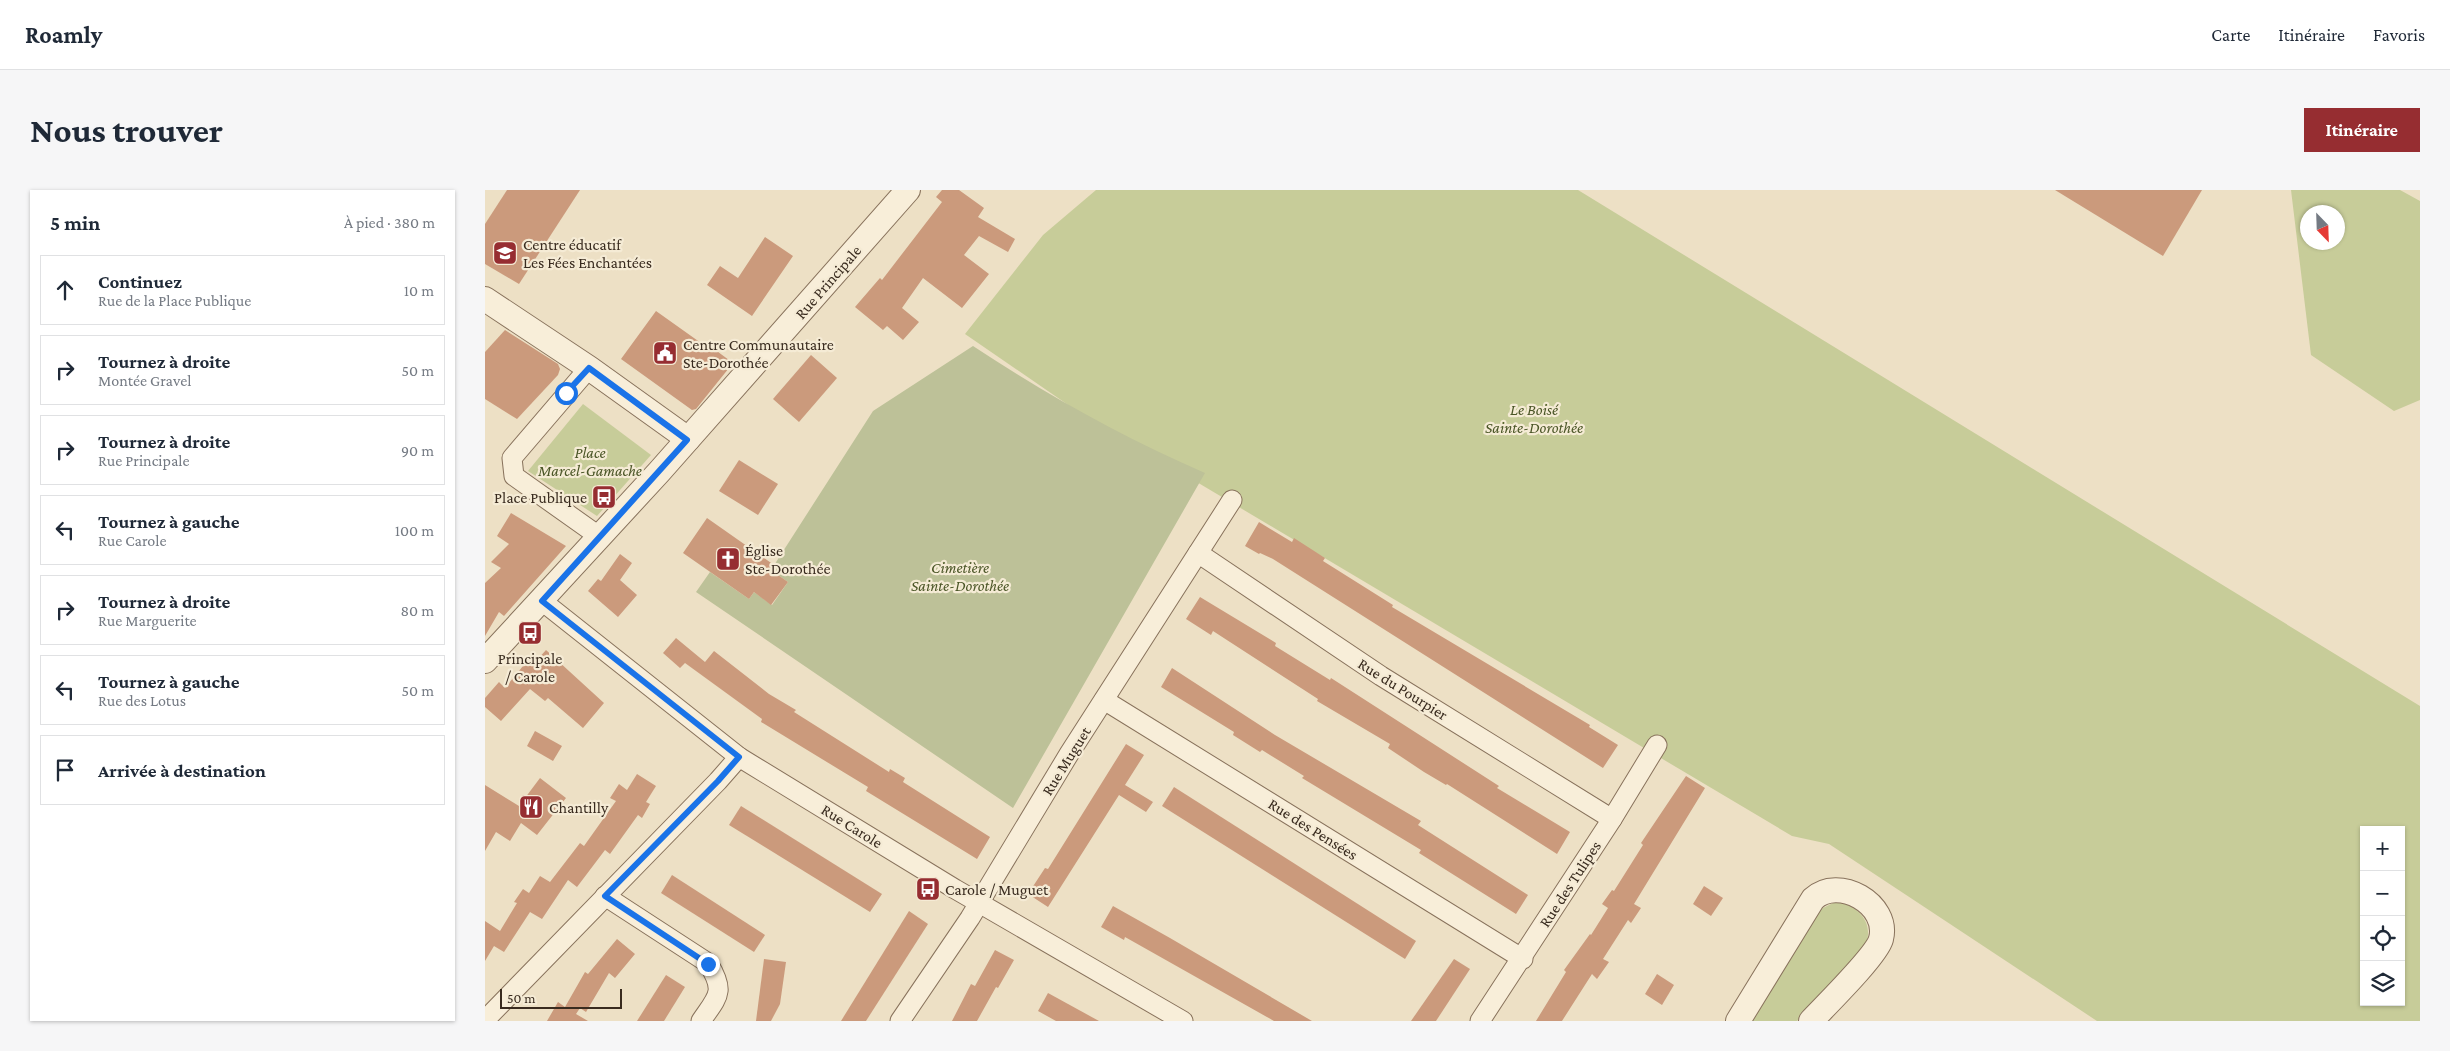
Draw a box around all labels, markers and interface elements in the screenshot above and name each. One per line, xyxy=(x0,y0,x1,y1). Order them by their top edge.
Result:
text: Roamly xyxy=(25,21,102,48)
text: Carte xyxy=(2211,25,2250,45)
text: Itinéraire xyxy=(2278,25,2345,45)
text: Favoris xyxy=(2373,25,2425,45)
button: Itinéraire xyxy=(2304,108,2420,152)
text: Nous trouver xyxy=(30,111,223,150)
north arrow xyxy=(2300,205,2345,250)
text: 5 min xyxy=(50,211,100,235)
text: À pied · 380 m xyxy=(344,214,435,231)
place label: Centre éducatif Les Fées Enchantées xyxy=(523,236,652,271)
school or university icon: Centre éducatif Les Fées Enchantées xyxy=(492,240,518,266)
street label: Rue Principale xyxy=(792,242,865,323)
text: Continuez xyxy=(98,271,182,292)
icon: ahead xyxy=(51,276,79,304)
text: 10 m xyxy=(404,282,434,299)
text: Rue de la Place Publique xyxy=(98,292,251,309)
place label: Centre Communautaire Ste-Dorothée xyxy=(683,336,834,371)
public building icon: Centre Communautaire Ste-Dorothée xyxy=(652,340,678,366)
text: Tournez à droite xyxy=(98,351,230,372)
icon: right xyxy=(51,356,79,384)
text: 50 m xyxy=(402,362,434,379)
text: Montée Gravel xyxy=(98,372,191,389)
route start xyxy=(555,382,578,405)
park label: Le Boisé Sainte-Dorothée xyxy=(1485,401,1583,436)
text: Tournez à droite xyxy=(98,431,230,452)
icon: right xyxy=(51,436,79,464)
text: 90 m xyxy=(401,442,434,459)
park label: Place Marcel-Gamache xyxy=(537,444,642,479)
text: Rue Principale xyxy=(98,452,190,469)
bus stop icon: Place Publique xyxy=(591,484,617,510)
place label: Place Publique xyxy=(494,489,587,507)
text: Tournez à gauche xyxy=(98,511,240,532)
icon: left xyxy=(51,516,79,544)
text: 100 m xyxy=(395,522,434,539)
text: Rue Carole xyxy=(98,532,166,549)
place label: Église Ste-Dorothée xyxy=(745,542,831,577)
church icon: Église Ste-Dorothée xyxy=(715,546,741,572)
park label: Cimetière Sainte-Dorothée xyxy=(911,559,1009,594)
text: Tournez à droite xyxy=(98,591,230,612)
icon: right xyxy=(51,596,79,624)
text: 80 m xyxy=(400,602,434,619)
text: Rue Marguerite xyxy=(98,612,197,629)
bus stop icon: Principale / Carole xyxy=(517,620,543,646)
place label: Principale / Carole xyxy=(498,650,562,685)
street label: Rue du Pourpier xyxy=(1355,655,1451,724)
text: Tournez à gauche xyxy=(98,671,240,692)
icon: left xyxy=(51,676,79,704)
text: 50 m xyxy=(402,682,434,699)
text: Rue des Lotus xyxy=(98,692,186,709)
street label: Rue Muguet xyxy=(1038,723,1095,799)
icon: arrive xyxy=(51,756,79,784)
text: Arrivée à destination xyxy=(98,760,266,781)
restaurant icon: Chantilly xyxy=(518,794,544,820)
street label: Rue des Pensées xyxy=(1265,795,1361,863)
place label: Chantilly xyxy=(549,799,609,817)
street label: Rue Carole xyxy=(818,801,886,851)
map controls xyxy=(2360,826,2405,1006)
button: + xyxy=(2360,826,2405,871)
street label: Rue des Tulipes xyxy=(1536,838,1605,931)
button: − xyxy=(2360,871,2405,916)
bus stop icon: Carole / Muguet xyxy=(915,876,941,902)
place label: Carole / Muguet xyxy=(945,881,1049,899)
button: locate xyxy=(2360,916,2405,961)
route end xyxy=(697,953,720,976)
button: layers xyxy=(2360,961,2405,1006)
scale bar xyxy=(500,986,623,1009)
text: 50 m xyxy=(507,990,535,1006)

